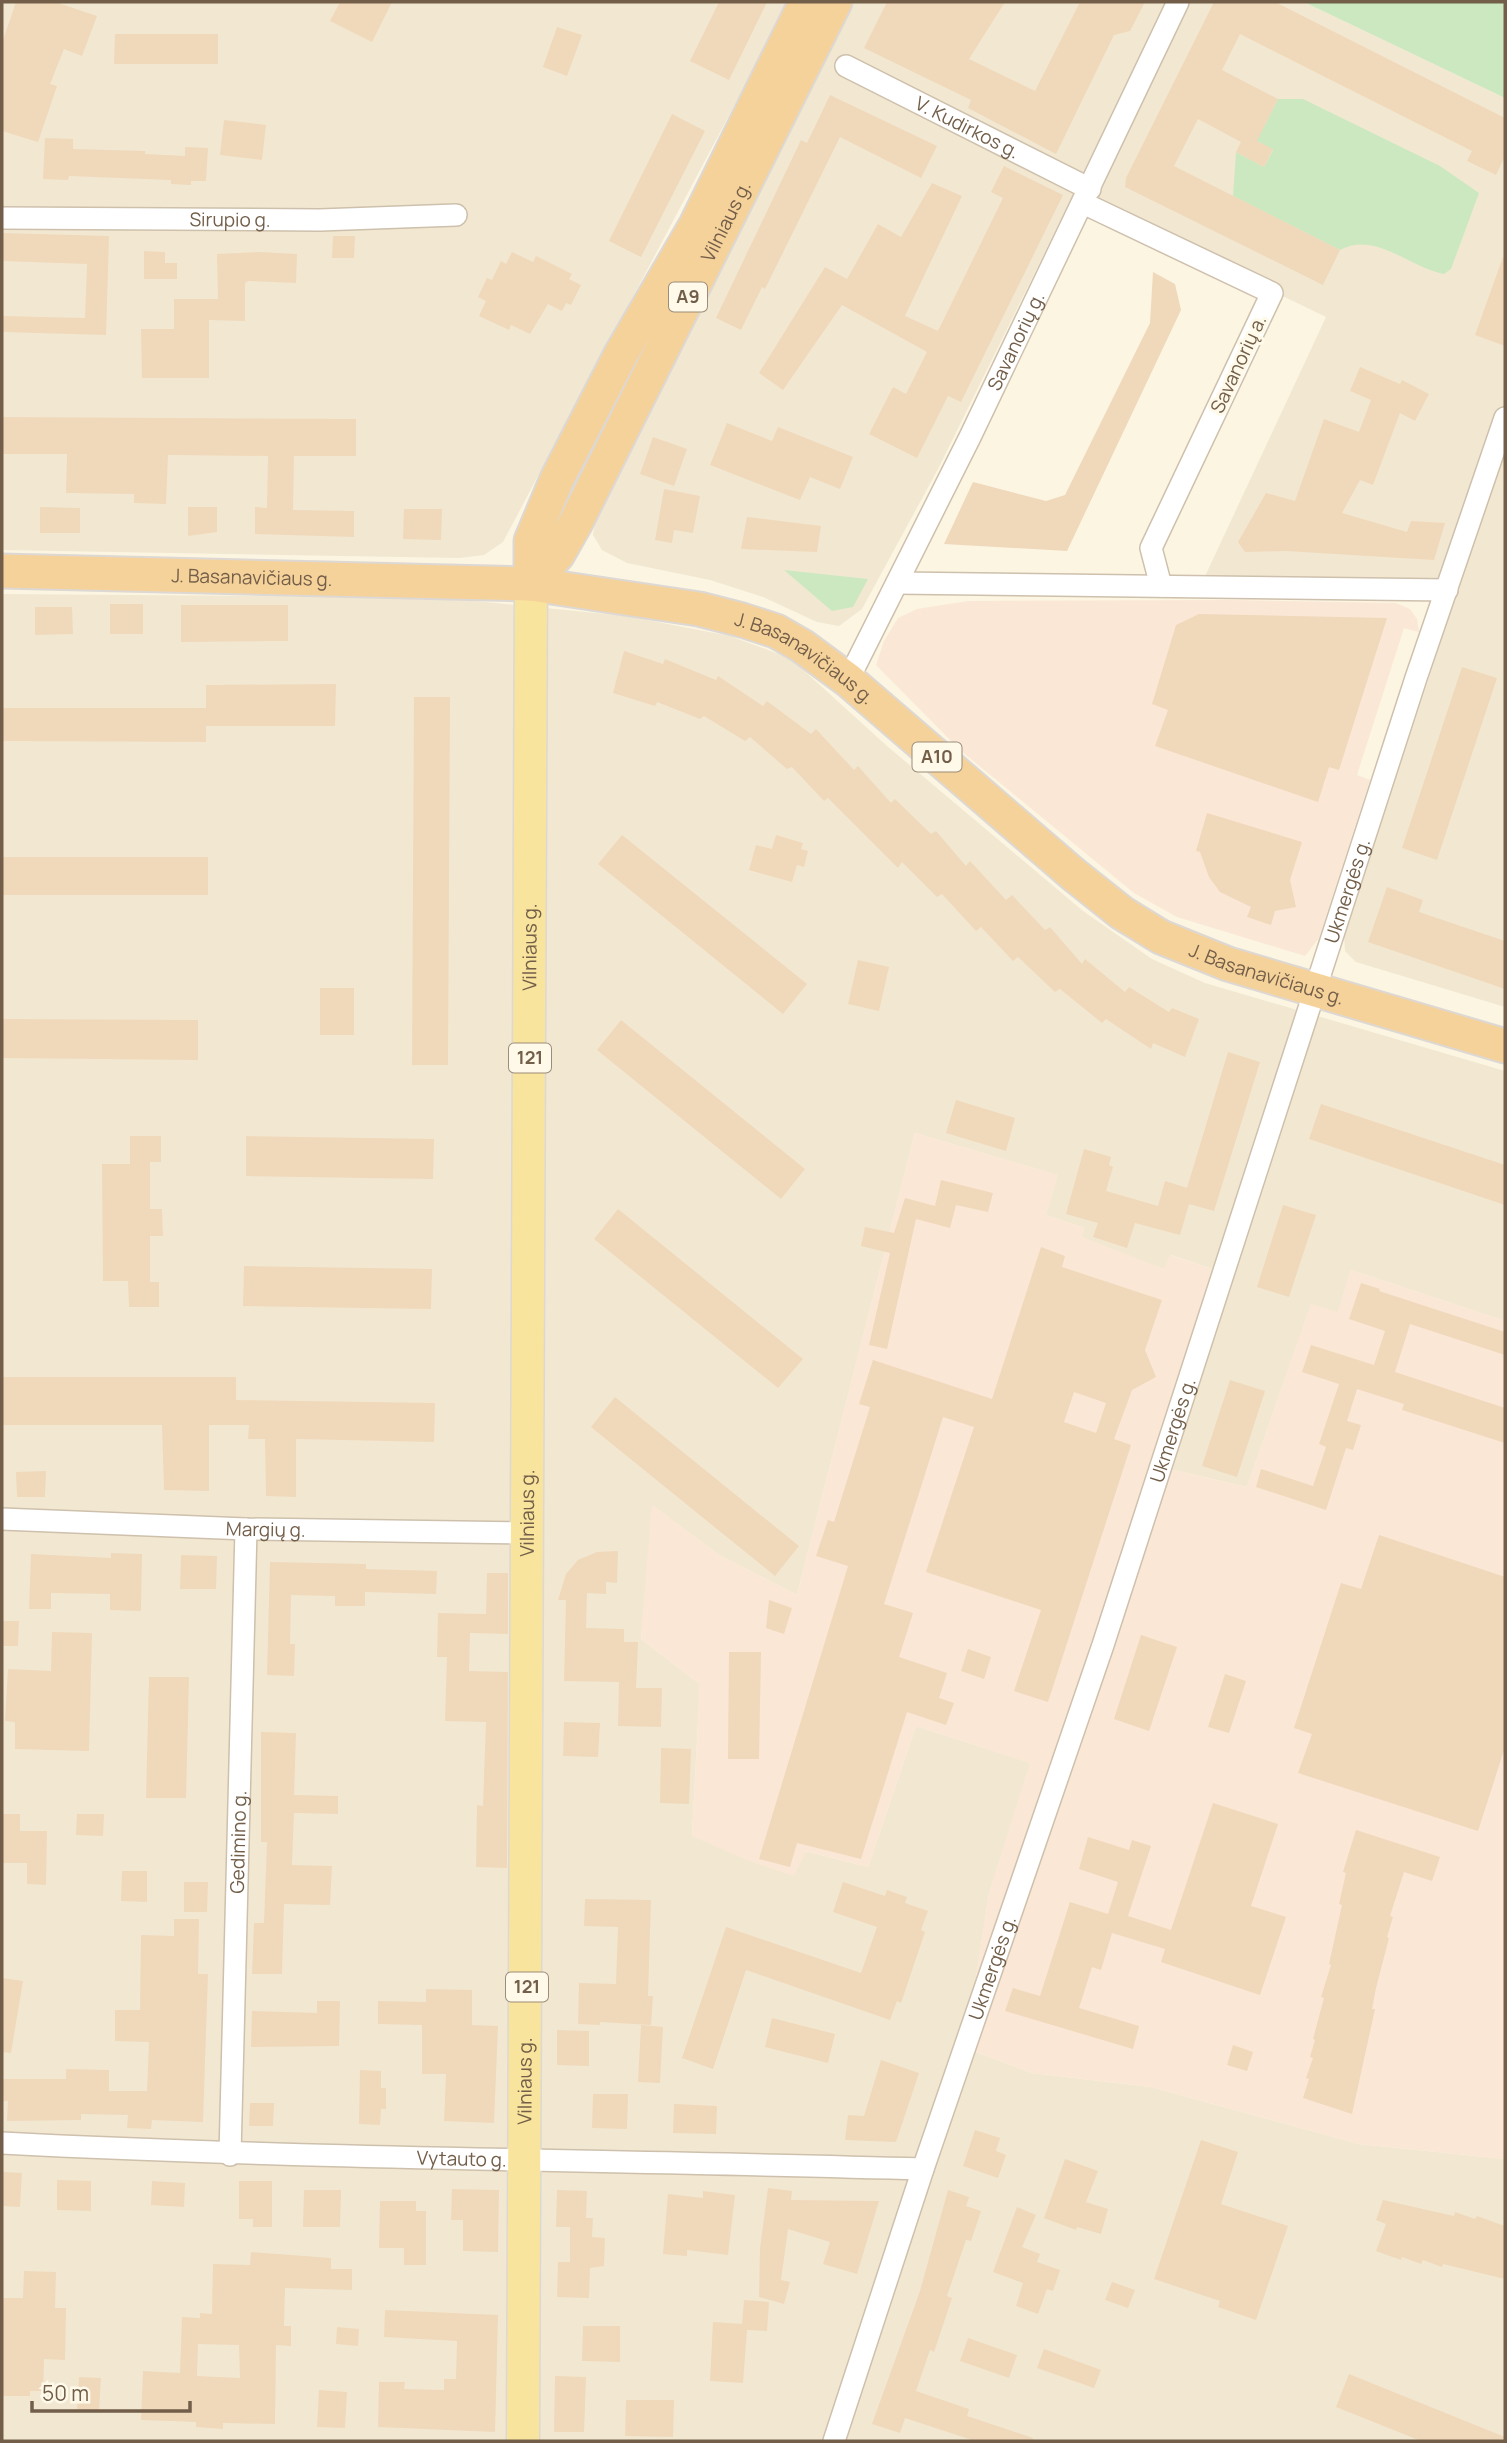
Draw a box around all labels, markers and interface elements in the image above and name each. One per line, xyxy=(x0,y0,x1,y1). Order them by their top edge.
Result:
street label: V. Kudirkos g. xyxy=(911,90,1024,164)
street label: Vilniaus g. xyxy=(695,176,757,266)
street label: Sirupio g. xyxy=(189,206,271,233)
road number: A9 xyxy=(669,282,707,312)
street label: Savanorių g. xyxy=(981,288,1050,395)
street label: Savanorių a. xyxy=(1204,311,1272,417)
street label: J. Basanavičiaus g. xyxy=(171,562,333,592)
street label: J. Basanavičiaus g. xyxy=(732,606,880,710)
road number: A10 xyxy=(912,742,962,772)
street label: Ukmergės g. xyxy=(1318,835,1376,946)
street label: Vilniaus g. xyxy=(516,903,543,991)
street label: J. Basanavičiaus g. xyxy=(1185,937,1347,1011)
road number: 121 xyxy=(509,1044,551,1072)
street label: Ukmergės g. xyxy=(1143,1375,1202,1486)
street label: Vilniaus g. xyxy=(514,1469,540,1557)
street label: Margių g. xyxy=(225,1515,306,1543)
street label: Gedimino g. xyxy=(224,1790,252,1894)
street label: Ukmergės g. xyxy=(962,1912,1022,2023)
road number: 121 xyxy=(506,1972,548,2001)
street label: Vilniaus g. xyxy=(511,2037,538,2125)
street label: Vytauto g. xyxy=(416,2145,507,2173)
scale bar xyxy=(32,2370,189,2414)
text: 50 m xyxy=(42,2379,89,2407)

